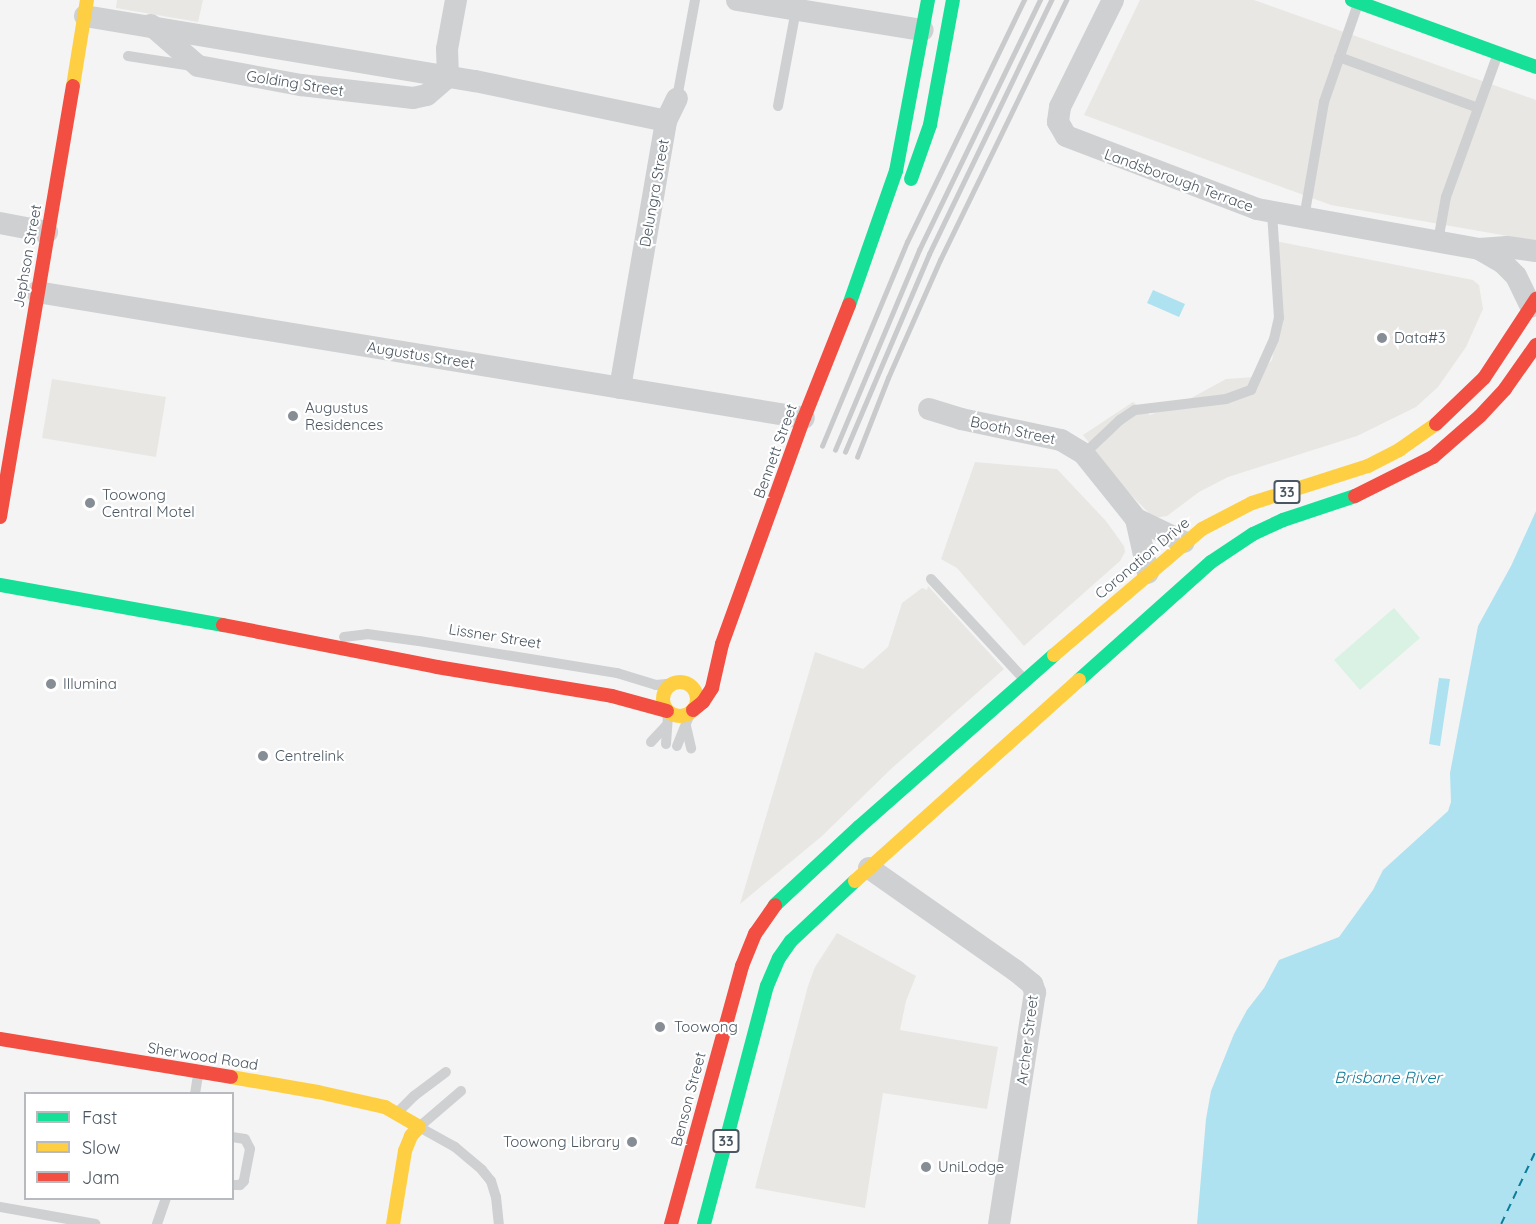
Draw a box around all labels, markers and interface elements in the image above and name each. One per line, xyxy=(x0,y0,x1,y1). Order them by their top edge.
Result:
street label: Golding Street xyxy=(245,66,345,100)
street label: Delungra Street xyxy=(636,138,672,248)
street label: Landsborough Terrace xyxy=(1102,145,1256,215)
street label: Jephson Street xyxy=(9,203,45,309)
place label: Data#3 xyxy=(1394,329,1446,347)
marker: Data#3 xyxy=(1375,331,1389,345)
street label: Augustus Street xyxy=(366,338,476,372)
place label: Augustus Residences xyxy=(305,398,383,433)
street label: Bennett Street xyxy=(750,401,800,501)
marker: Augustus Residences xyxy=(286,409,300,423)
street label: Booth Street xyxy=(969,412,1057,448)
road number: 33 xyxy=(1272,481,1302,503)
place label: Toowong Central Motel xyxy=(102,485,195,520)
marker: Toowong Central Motel xyxy=(83,496,97,510)
street label: Coronation Drive xyxy=(1091,513,1193,603)
street label: Lissner Street xyxy=(448,620,542,652)
place label: Illumina xyxy=(63,675,117,693)
marker: Illumina xyxy=(44,677,58,691)
place label: Centrelink xyxy=(275,747,344,765)
marker: Centrelink xyxy=(256,749,270,763)
street label: Archer Street xyxy=(1013,994,1041,1086)
marker: Toowong xyxy=(651,1018,669,1036)
place label: Toowong xyxy=(674,1018,738,1036)
street label: Sherwood Road xyxy=(146,1038,260,1074)
street label: Benson Street xyxy=(667,1050,709,1148)
water label: Brisbane River xyxy=(1334,1067,1442,1087)
legend xyxy=(24,1092,234,1200)
text: Fast xyxy=(82,1106,117,1129)
road number: 33 xyxy=(711,1130,741,1152)
place label: Toowong Library xyxy=(503,1133,620,1151)
marker: Toowong Library xyxy=(625,1135,639,1149)
text: Slow xyxy=(82,1136,120,1159)
place label: UniLodge xyxy=(938,1158,1004,1176)
marker: UniLodge xyxy=(919,1160,933,1174)
text: Jam xyxy=(82,1166,120,1189)

